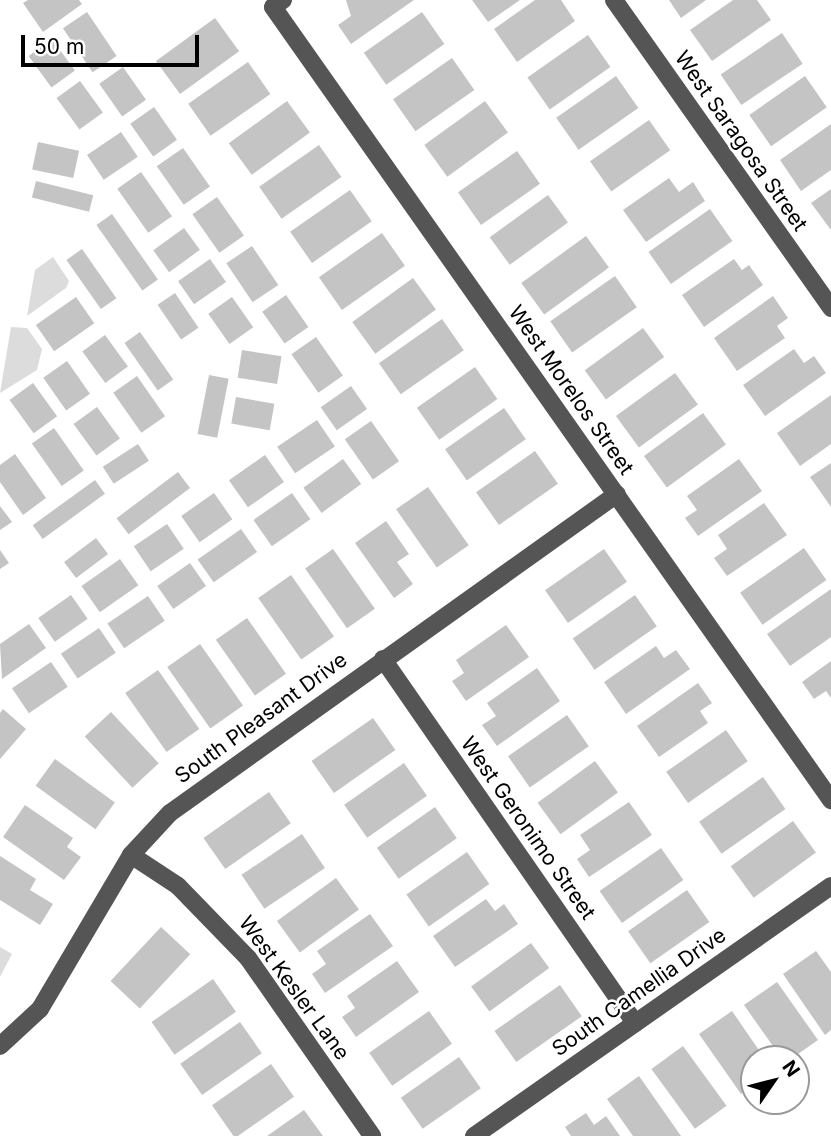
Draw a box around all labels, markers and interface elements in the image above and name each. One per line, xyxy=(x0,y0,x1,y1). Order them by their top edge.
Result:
scale bar xyxy=(24,21,203,65)
text: 50 m xyxy=(34,34,84,59)
street label: West Saragosa Street xyxy=(669,46,813,236)
street label: West Morelos Street xyxy=(503,300,639,480)
street label: South Pleasant Drive xyxy=(170,647,352,789)
street label: West Geronimo Street xyxy=(455,732,601,924)
street label: West Kesler Lane xyxy=(233,911,355,1065)
street label: South Camellia Drive xyxy=(547,922,731,1062)
north arrow xyxy=(740,1045,810,1115)
text: N xyxy=(777,1056,805,1081)

